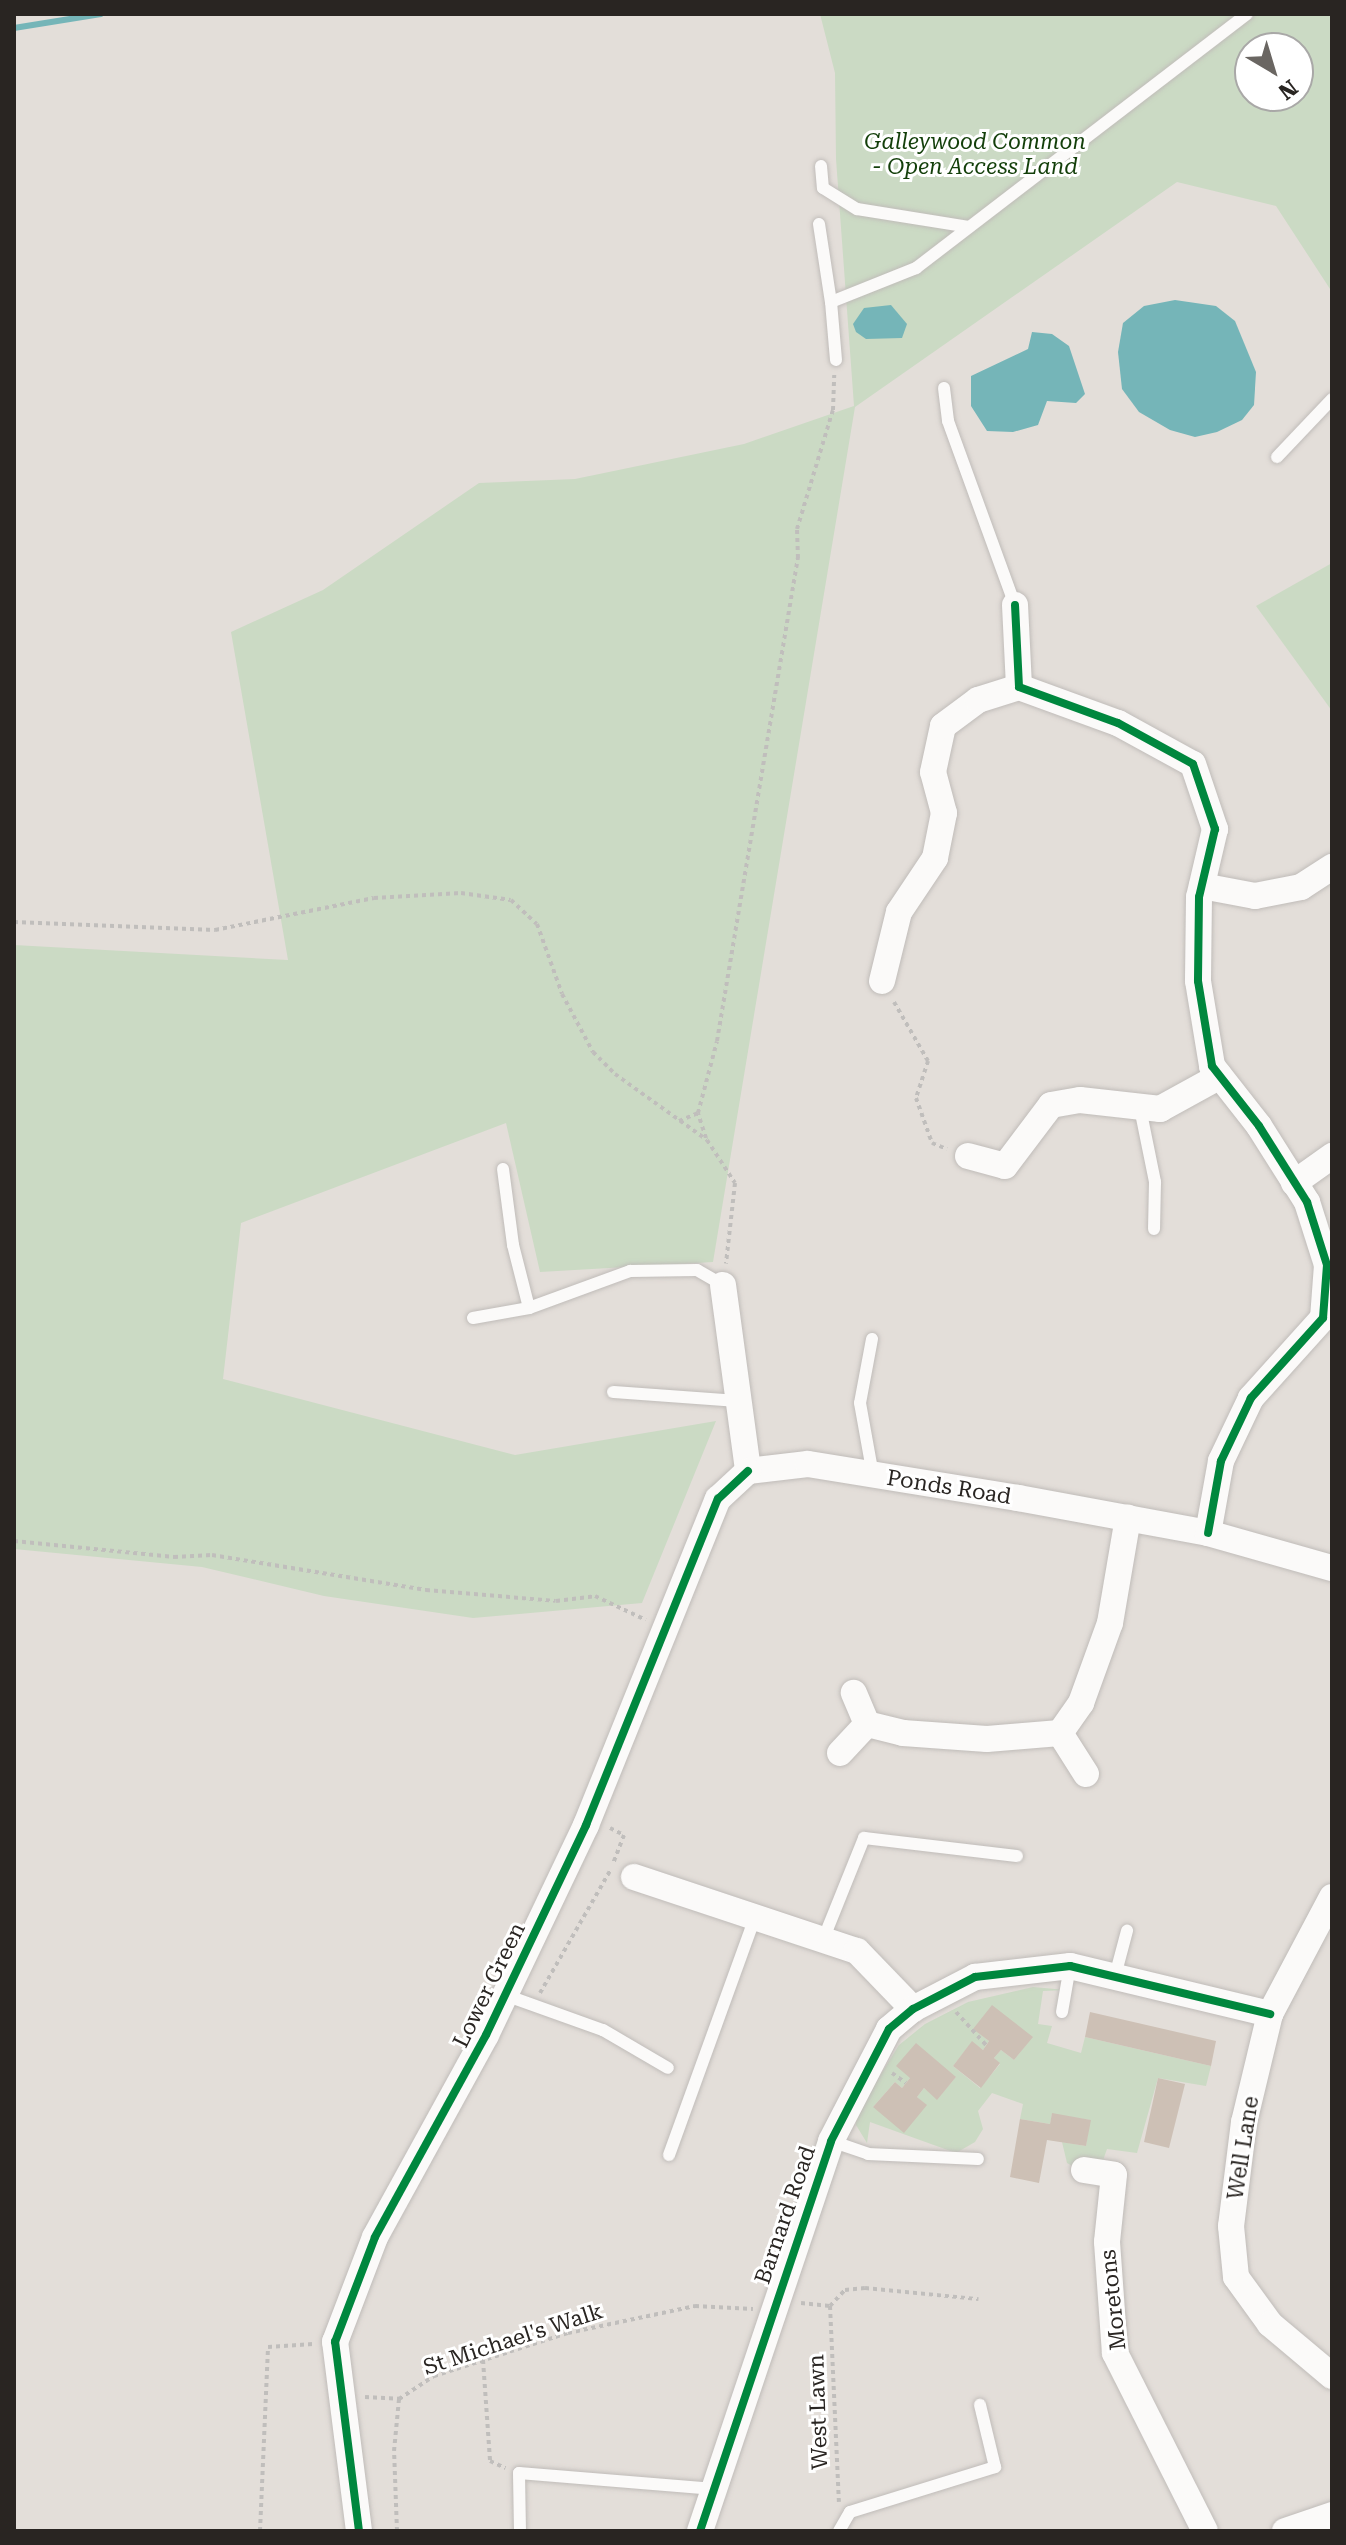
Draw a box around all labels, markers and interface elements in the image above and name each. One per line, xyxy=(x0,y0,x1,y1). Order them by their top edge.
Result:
north arrow xyxy=(1234,32,1314,112)
text: N xyxy=(1273,75,1302,105)
park label: Galleywood Common - Open Access Land xyxy=(864,128,1086,180)
street label: Ponds Road xyxy=(885,1464,1013,1510)
street label: Lower Green xyxy=(447,1918,531,2052)
street label: Well Lane xyxy=(1222,2094,1264,2202)
street label: Barnard Road xyxy=(749,2143,821,2287)
street label: Moretons xyxy=(1095,2248,1131,2352)
street label: St Michael's Walk xyxy=(420,2298,606,2380)
street label: West Lawn xyxy=(803,2354,833,2470)

